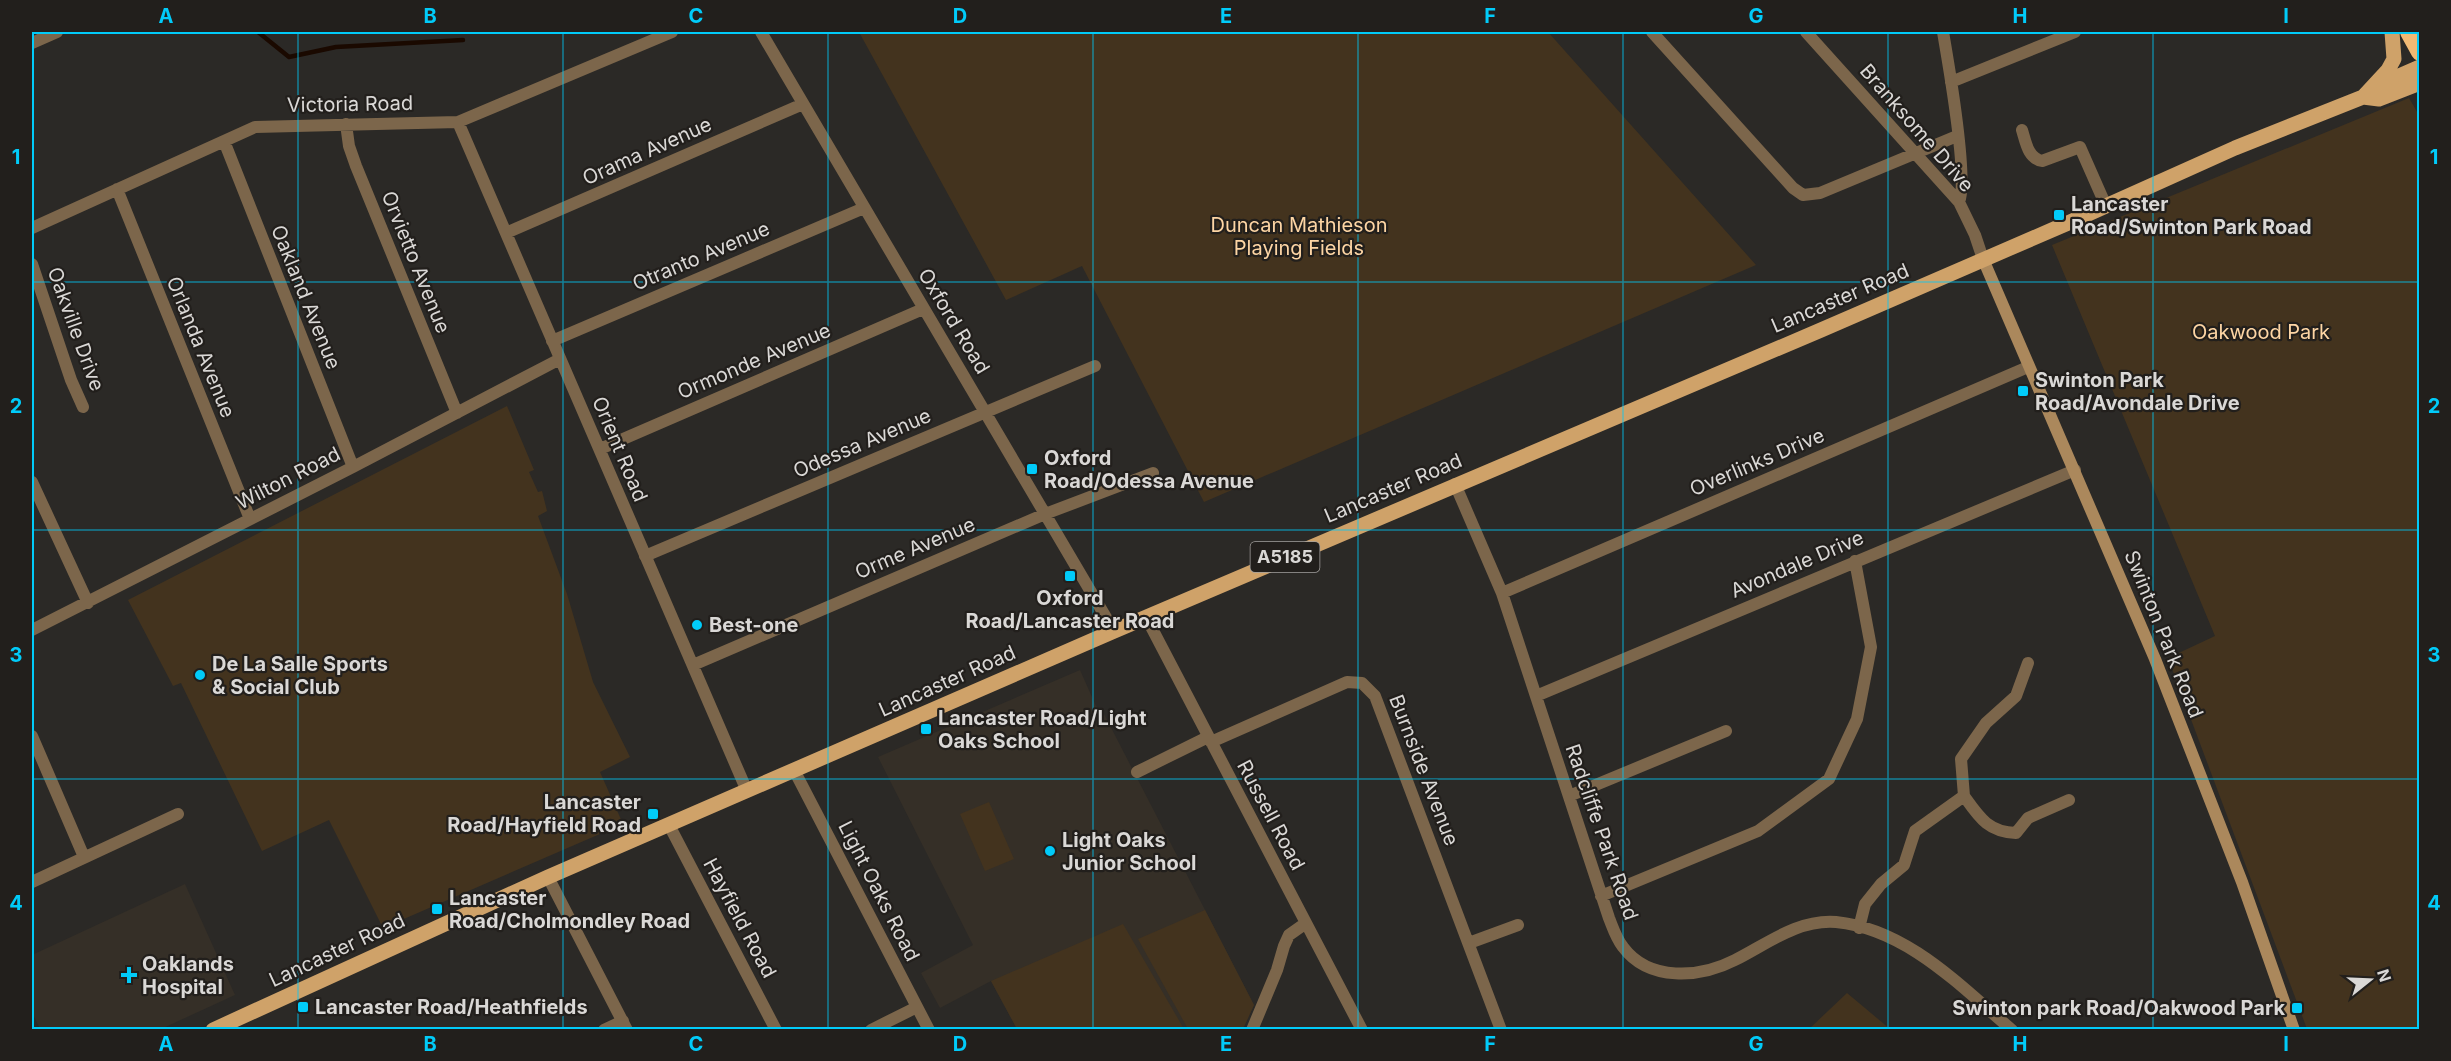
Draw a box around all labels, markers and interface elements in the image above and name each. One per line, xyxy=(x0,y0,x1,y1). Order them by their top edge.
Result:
text: A xyxy=(159,4,174,28)
text: B xyxy=(423,4,437,28)
text: C xyxy=(689,4,703,28)
text: D xyxy=(953,4,967,28)
text: E xyxy=(1220,4,1232,28)
text: F xyxy=(1484,4,1496,28)
text: G xyxy=(1748,4,1764,28)
text: H xyxy=(2013,4,2027,28)
text: I xyxy=(2283,4,2289,28)
street label: Branksome Drive xyxy=(1855,59,1979,197)
street label: Victoria Road xyxy=(287,91,413,117)
street label: Orama Avenue xyxy=(579,112,715,190)
text: 1 xyxy=(12,145,20,169)
text: 1 xyxy=(2430,145,2438,169)
street label: Orvietto Avenue xyxy=(377,187,455,337)
place label: Lancaster Road/Swinton Park Road xyxy=(2071,192,2312,239)
marker: Lancaster Road/Swinton Park Road xyxy=(2052,208,2066,222)
park label: Duncan Mathieson Playing Fields xyxy=(1211,213,1387,260)
street label: Otranto Avenue xyxy=(629,216,773,296)
street label: Oakland Avenue xyxy=(266,221,346,373)
street label: Lancaster Road xyxy=(1768,258,1912,338)
street label: Oakville Drive xyxy=(42,264,110,394)
street label: Oxford Road xyxy=(913,264,995,378)
street label: Orlanda Avenue xyxy=(162,273,240,421)
street label: Ormonde Avenue xyxy=(674,318,834,404)
park label: Oakwood Park xyxy=(2192,320,2330,344)
place label: Swinton Park Road/Avondale Drive xyxy=(2035,368,2240,415)
marker: Swinton Park Road/Avondale Drive xyxy=(2016,384,2030,398)
street label: Orient Road xyxy=(587,393,653,505)
text: 2 xyxy=(10,394,22,418)
text: 2 xyxy=(2428,394,2440,418)
street label: Odessa Avenue xyxy=(789,403,935,483)
street label: Overlinks Drive xyxy=(1686,423,1828,501)
street label: Wilton Road xyxy=(232,441,344,515)
place label: Oxford Road/Odessa Avenue xyxy=(1044,446,1254,493)
street label: Lancaster Road xyxy=(1321,448,1465,528)
marker: Oxford Road/Odessa Avenue xyxy=(1025,462,1039,476)
street label: Orme Avenue xyxy=(851,512,979,584)
street label: Avondale Drive xyxy=(1727,525,1867,603)
road number: A5185 xyxy=(1250,542,1320,572)
street label: Swinton Park Road xyxy=(2119,547,2209,721)
marker: Oxford Road/Lancaster Road xyxy=(1063,569,1077,583)
place label: Oxford Road/Lancaster Road xyxy=(966,586,1174,633)
place label: Best-one xyxy=(709,613,798,637)
marker: Best-one xyxy=(690,618,704,632)
street label: Lancaster Road xyxy=(875,640,1019,722)
text: 3 xyxy=(10,643,22,667)
text: 3 xyxy=(2428,643,2440,667)
place label: De La Salle Sports & Social Club xyxy=(212,652,388,699)
marker: De La Salle Sports & Social Club xyxy=(193,668,207,682)
street label: Burnside Avenue xyxy=(1384,691,1464,849)
place label: Lancaster Road/Light Oaks School xyxy=(938,706,1147,753)
marker: Lancaster Road/Light Oaks School xyxy=(919,722,933,736)
street label: Radcliffe Park Road xyxy=(1561,741,1643,923)
street label: Russell Road xyxy=(1232,756,1310,874)
place label: Lancaster Road/Hayfield Road xyxy=(447,790,641,837)
marker: Lancaster Road/Hayfield Road xyxy=(646,807,660,821)
street label: Light Oaks Road xyxy=(833,817,925,965)
place label: Light Oaks Junior School xyxy=(1062,828,1196,875)
marker: Light Oaks Junior School xyxy=(1043,844,1057,858)
street label: Hayfield Road xyxy=(698,854,782,982)
place label: Lancaster Road/Cholmondley Road xyxy=(449,886,690,933)
text: 4 xyxy=(9,891,23,915)
text: 4 xyxy=(2427,891,2441,915)
marker: Lancaster Road/Cholmondley Road xyxy=(430,902,444,916)
street label: Lancaster Road xyxy=(265,908,409,992)
north arrow xyxy=(2340,950,2400,1010)
place label: Oaklands Hospital xyxy=(142,952,234,999)
marker: Oaklands Hospital xyxy=(120,966,138,984)
text: N xyxy=(2373,966,2396,984)
place label: Lancaster Road/Heathfields xyxy=(315,995,588,1019)
place label: Swinton park Road/Oakwood Park xyxy=(1952,996,2285,1020)
marker: Lancaster Road/Heathfields xyxy=(296,1000,310,1014)
marker: Swinton park Road/Oakwood Park xyxy=(2290,1001,2304,1015)
text: A xyxy=(159,1032,174,1056)
text: B xyxy=(423,1032,437,1056)
text: C xyxy=(689,1032,703,1056)
text: D xyxy=(953,1032,967,1056)
text: E xyxy=(1220,1032,1232,1056)
text: F xyxy=(1484,1032,1496,1056)
text: G xyxy=(1748,1032,1764,1056)
text: H xyxy=(2013,1032,2027,1056)
text: I xyxy=(2283,1032,2289,1056)

